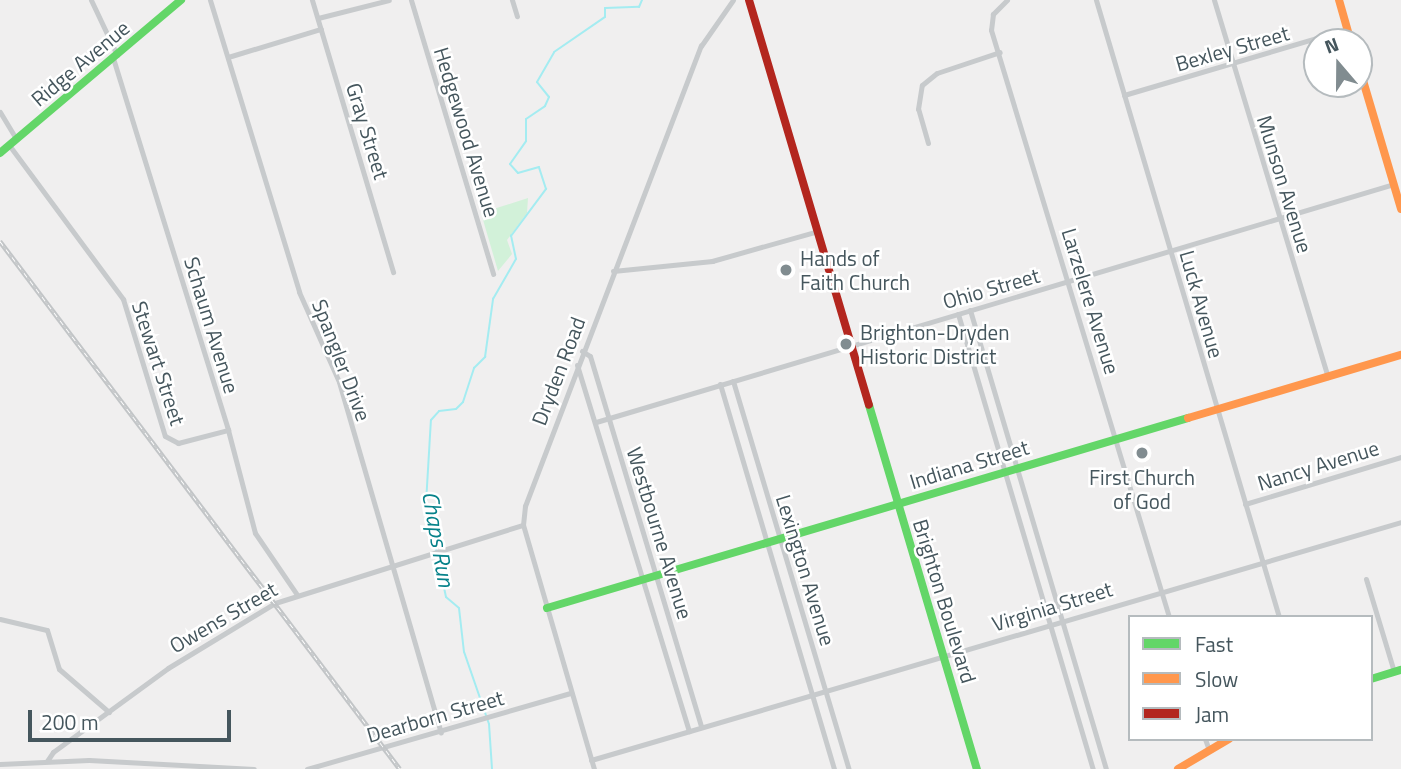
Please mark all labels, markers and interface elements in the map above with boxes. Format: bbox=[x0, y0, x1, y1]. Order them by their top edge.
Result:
street label: Ridge Avenue bbox=[26, 15, 134, 111]
street label: Bexley Street bbox=[1172, 20, 1292, 76]
north arrow bbox=[1303, 28, 1373, 98]
text: N bbox=[1320, 29, 1342, 61]
street label: Hedgewood Avenue bbox=[429, 44, 505, 220]
street label: Gray Street bbox=[341, 80, 395, 182]
street label: Munson Avenue bbox=[1252, 112, 1318, 256]
street label: Larzelere Avenue bbox=[1057, 225, 1125, 377]
place label: Hands of Faith Church bbox=[800, 245, 910, 295]
street label: Luck Avenue bbox=[1175, 247, 1229, 361]
street label: Schaum Avenue bbox=[179, 254, 245, 396]
marker: Hands of Faith Church bbox=[778, 262, 794, 278]
street label: Ohio Street bbox=[940, 262, 1042, 314]
street label: Spangler Drive bbox=[307, 296, 377, 424]
street label: Stewart Street bbox=[127, 298, 191, 428]
street label: Dryden Road bbox=[526, 313, 590, 429]
place label: Brighton-Dryden Historic District bbox=[860, 319, 1009, 369]
marker: Brighton-Dryden Historic District bbox=[838, 336, 854, 352]
street label: Indiana Street bbox=[906, 434, 1032, 494]
street label: Nancy Avenue bbox=[1254, 435, 1382, 495]
street label: Westbourne Avenue bbox=[622, 444, 698, 622]
marker: First Church of God bbox=[1134, 445, 1150, 461]
place label: First Church of God bbox=[1089, 464, 1195, 514]
water label: Chaps Run bbox=[416, 489, 460, 589]
street label: Lexington Avenue bbox=[771, 491, 841, 649]
street label: Brighton Boulevard bbox=[908, 516, 982, 686]
street label: Owens Street bbox=[165, 576, 281, 658]
street label: Virginia Street bbox=[989, 576, 1115, 636]
legend bbox=[1128, 615, 1373, 741]
text: Fast bbox=[1195, 628, 1233, 660]
text: Slow bbox=[1195, 663, 1238, 695]
street label: Dearborn Street bbox=[364, 684, 506, 748]
scale bar bbox=[32, 696, 234, 740]
text: Jam bbox=[1195, 698, 1229, 730]
text: 200 m bbox=[41, 706, 98, 738]

